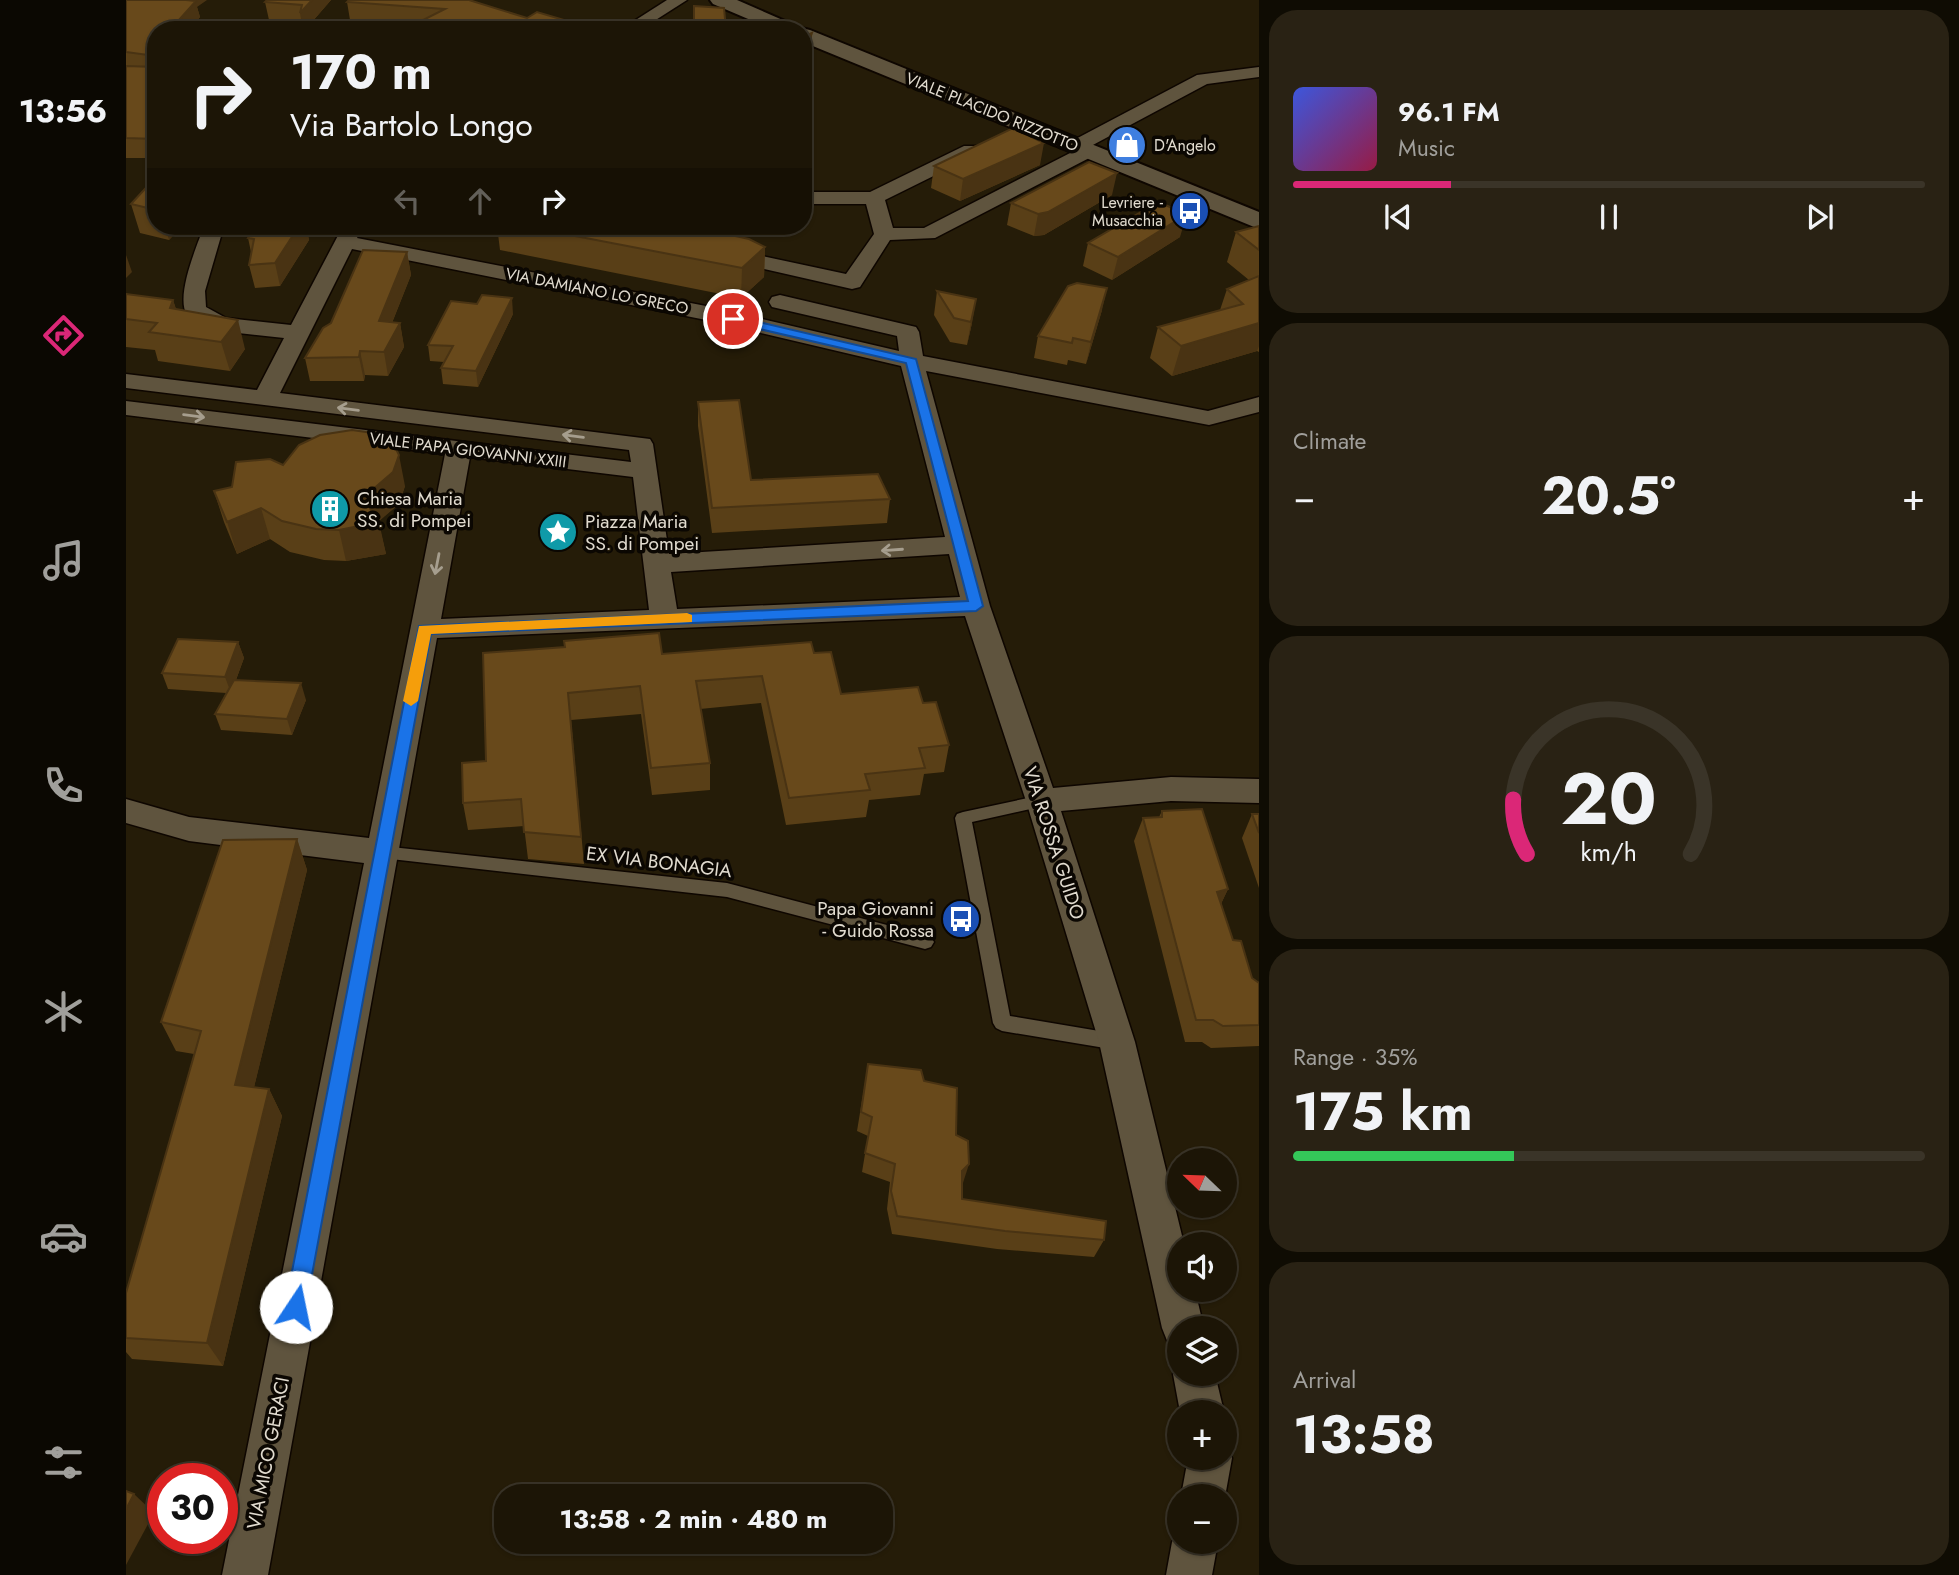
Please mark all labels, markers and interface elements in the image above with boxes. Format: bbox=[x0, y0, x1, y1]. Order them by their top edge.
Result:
text: 170 m bbox=[290, 37, 432, 107]
icon: right bbox=[175, 49, 266, 140]
street label: VIALE PLACIDO RIZZOTTO bbox=[902, 67, 1082, 157]
text: 13:56 bbox=[19, 88, 107, 134]
text: 96.1 FM bbox=[1398, 93, 1500, 131]
text: Via Bartolo Longo bbox=[290, 102, 533, 148]
shop icon: D'Angelo bbox=[1106, 124, 1148, 166]
text: Music bbox=[1398, 131, 1455, 165]
place label: D'Angelo bbox=[1154, 134, 1216, 157]
icon: left bbox=[388, 182, 426, 220]
icon: ahead bbox=[461, 182, 499, 220]
icon: right bbox=[534, 182, 572, 220]
bus stop icon: Levriere - Musacchia bbox=[1169, 190, 1211, 232]
place label: Levriere - Musacchia bbox=[1092, 191, 1164, 232]
icon: previous bbox=[1379, 198, 1417, 236]
icon: pause bbox=[1590, 198, 1628, 236]
icon: next bbox=[1801, 198, 1839, 236]
street label: VIA DAMIANO LO GRECO bbox=[504, 262, 690, 320]
pin bbox=[703, 289, 763, 349]
icon: arrive bbox=[714, 300, 752, 338]
icon: directions bbox=[39, 311, 88, 360]
one-way arrow bbox=[337, 402, 359, 415]
one-way arrow bbox=[182, 410, 205, 423]
text: Climate bbox=[1293, 424, 1366, 458]
street label: VIALE PAPA GIOVANNI XXIII bbox=[368, 427, 568, 473]
one-way arrow bbox=[563, 430, 585, 443]
text: 20.5° bbox=[1541, 458, 1676, 534]
text: − bbox=[1293, 469, 1315, 524]
text: + bbox=[1902, 469, 1925, 524]
place label: Chiesa Maria SS. di Pompei bbox=[357, 485, 471, 534]
building icon: Chiesa Maria SS. di Pompei bbox=[309, 488, 351, 530]
place label: Piazza Maria SS. di Pompei bbox=[585, 508, 699, 557]
place icon: Piazza Maria SS. di Pompei bbox=[537, 511, 579, 553]
icon: music bbox=[39, 536, 88, 585]
one-way arrow bbox=[880, 543, 903, 556]
one-way arrow bbox=[430, 552, 443, 575]
text: 20 bbox=[1561, 746, 1657, 851]
icon: phone bbox=[39, 761, 88, 810]
street label: VIA ROSSA GUIDO bbox=[1017, 763, 1091, 923]
text: km/h bbox=[1581, 833, 1637, 869]
street label: EX VIA BONAGIA bbox=[585, 840, 734, 884]
place label: Papa Giovanni - Guido Rossa bbox=[817, 895, 934, 944]
bus stop icon: Papa Giovanni - Guido Rossa bbox=[940, 898, 982, 940]
icon: climate bbox=[39, 987, 88, 1036]
text: Range · 35% bbox=[1293, 1040, 1417, 1074]
text: 175 km bbox=[1293, 1074, 1473, 1150]
north arrow bbox=[1167, 1148, 1237, 1218]
map controls bbox=[1167, 1148, 1237, 1554]
icon: car bbox=[39, 1212, 88, 1261]
button: sound bbox=[1167, 1232, 1237, 1302]
position arrow bbox=[259, 1270, 333, 1344]
button: layers bbox=[1167, 1316, 1237, 1386]
text: Arrival bbox=[1293, 1363, 1356, 1397]
street label: VIA MICO GERACI bbox=[240, 1375, 296, 1531]
text: 13:58 bbox=[1293, 1397, 1435, 1473]
button: + bbox=[1167, 1400, 1237, 1470]
icon: filters bbox=[39, 1438, 88, 1487]
speed limit sign: 30 bbox=[147, 1463, 238, 1554]
button: − bbox=[1167, 1484, 1237, 1554]
text: 13:58 · 2 min · 480 m bbox=[560, 1500, 827, 1538]

